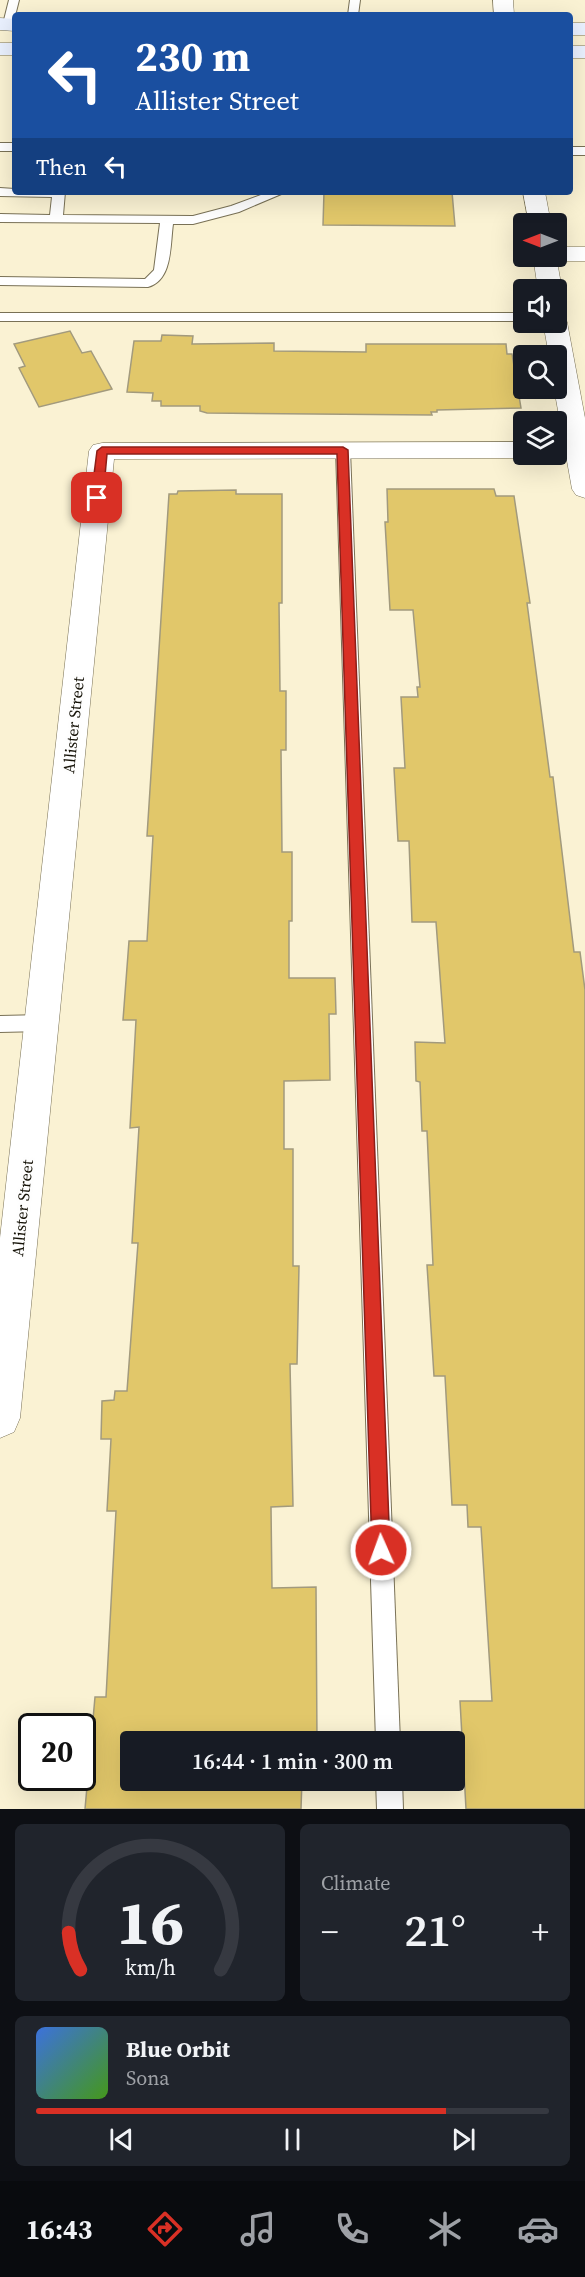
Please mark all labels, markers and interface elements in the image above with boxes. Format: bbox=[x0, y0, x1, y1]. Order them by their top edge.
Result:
text: 230 m bbox=[135, 27, 250, 85]
icon: left bbox=[36, 36, 114, 114]
text: Allister Street bbox=[135, 82, 299, 119]
icon: left bbox=[99, 150, 132, 183]
text: Then bbox=[36, 152, 87, 182]
north arrow bbox=[513, 213, 567, 267]
map controls bbox=[513, 213, 567, 465]
button: sound bbox=[513, 279, 567, 333]
button: search bbox=[513, 345, 567, 399]
button: layers bbox=[513, 411, 567, 465]
pin bbox=[71, 472, 122, 523]
icon: arrive bbox=[80, 481, 113, 514]
street label: Allister Street bbox=[57, 675, 89, 774]
street label: Allister Street bbox=[6, 1158, 38, 1257]
position arrow bbox=[349, 1518, 413, 1582]
speed limit sign: 20 bbox=[18, 1713, 96, 1791]
text: 16:44 · 1 min · 300 m bbox=[192, 1746, 393, 1776]
text: Climate bbox=[321, 1869, 390, 1897]
text: 16 bbox=[116, 1879, 184, 1965]
text: 21° bbox=[404, 1899, 466, 1961]
text: − bbox=[321, 1909, 339, 1954]
text: + bbox=[532, 1909, 549, 1954]
text: km/h bbox=[124, 1953, 176, 1982]
text: Blue Orbit bbox=[126, 2034, 230, 2064]
text: Sona bbox=[126, 2064, 170, 2092]
icon: previous bbox=[105, 2123, 138, 2156]
icon: pause bbox=[276, 2123, 309, 2156]
icon: next bbox=[447, 2123, 480, 2156]
icon: directions bbox=[144, 2208, 186, 2250]
icon: music bbox=[237, 2208, 279, 2250]
icon: phone bbox=[331, 2208, 373, 2250]
icon: climate bbox=[424, 2208, 466, 2250]
icon: car bbox=[517, 2208, 559, 2250]
text: 16:43 bbox=[26, 2211, 92, 2248]

